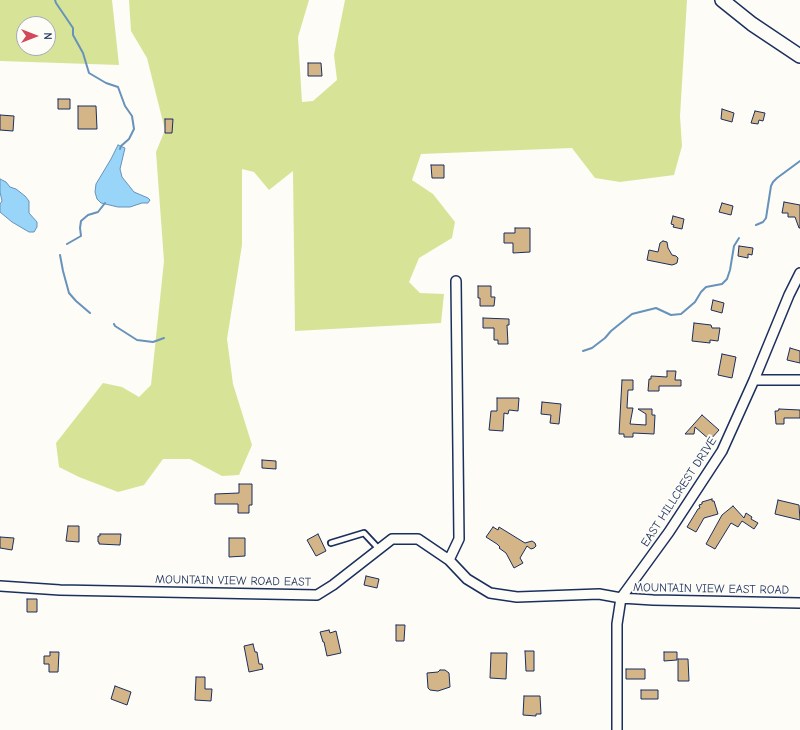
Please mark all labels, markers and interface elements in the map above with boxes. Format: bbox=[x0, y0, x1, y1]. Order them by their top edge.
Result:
north arrow bbox=[16, 16, 56, 56]
text: N bbox=[41, 32, 54, 40]
street label: EAST HILLCREST DRIVE bbox=[638, 434, 720, 550]
street label: MOUNTAIN VIEW ROAD EAST bbox=[155, 572, 311, 590]
street label: MOUNTAIN VIEW EAST ROAD bbox=[633, 580, 789, 598]

